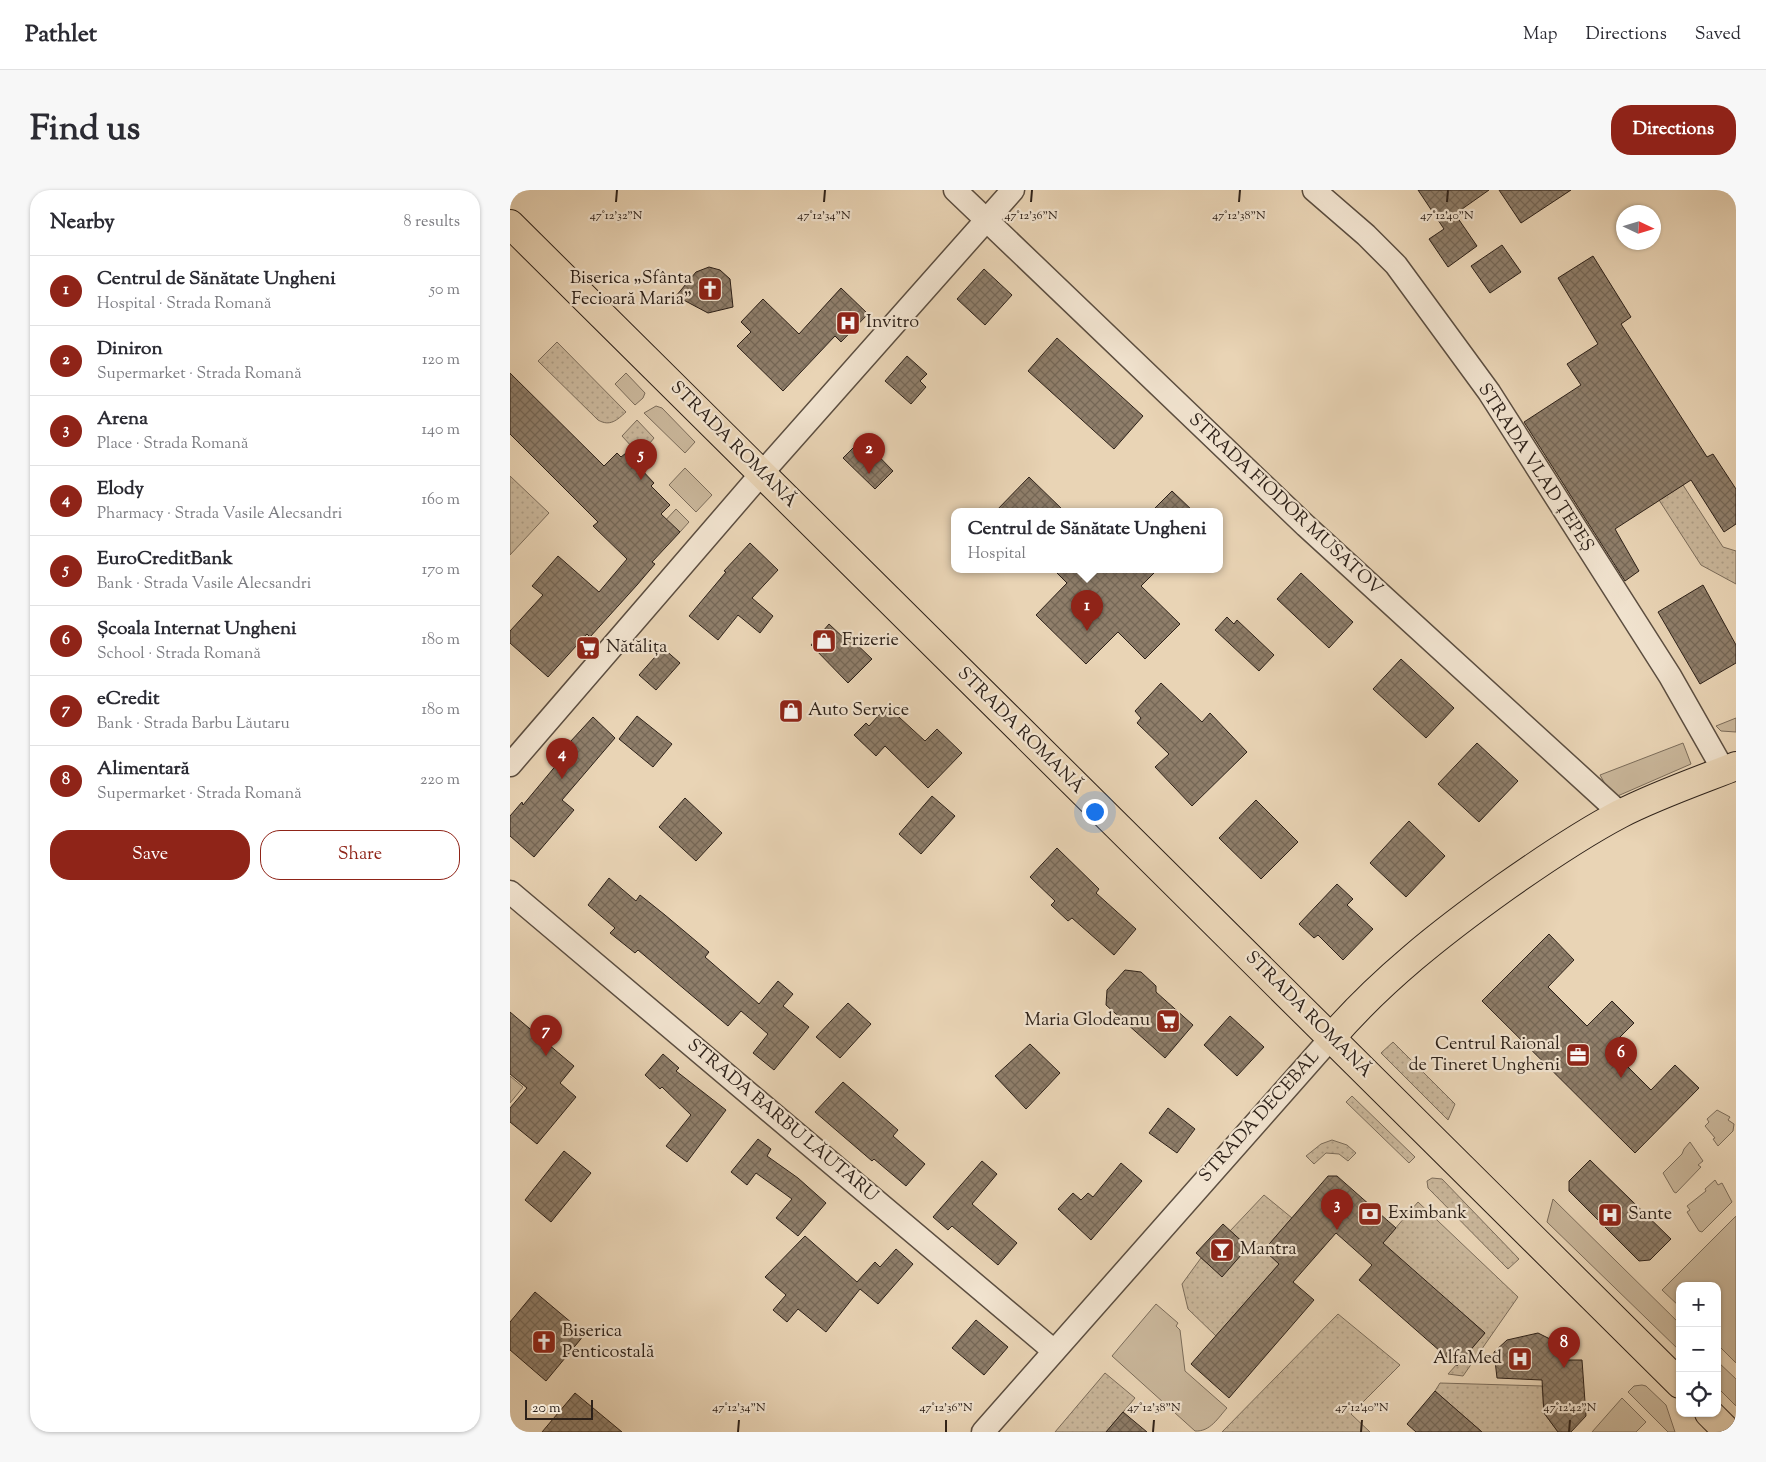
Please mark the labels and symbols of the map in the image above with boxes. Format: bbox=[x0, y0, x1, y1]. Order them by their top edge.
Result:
north arrow bbox=[1616, 205, 1661, 250]
text: 47°12'32"N bbox=[590, 207, 643, 225]
text: 47°12'34"N bbox=[797, 207, 851, 225]
text: 47°12'36"N bbox=[1004, 207, 1058, 225]
text: 47°12'38"N bbox=[1212, 207, 1266, 225]
text: 47°12'40"N bbox=[1420, 207, 1474, 225]
place label: Biserica „Sfânta Fecioară Maria” bbox=[570, 266, 692, 313]
church icon: Biserica „Sfânta Fecioară Maria” bbox=[697, 276, 723, 302]
hospital icon: Invitro bbox=[835, 310, 861, 336]
place label: Invitro bbox=[866, 310, 919, 336]
street label: STRADA ROMANĂ bbox=[664, 376, 803, 515]
street label: STRADA VLAD ŢEPEȘ bbox=[1471, 379, 1599, 557]
street label: STRADA FIODOR MUSATOV bbox=[1182, 408, 1388, 602]
pin: 2 bbox=[853, 433, 885, 474]
pin: 5 bbox=[625, 439, 657, 480]
pin: 1 bbox=[1071, 590, 1103, 631]
shop icon: Frizerie bbox=[811, 628, 837, 654]
place label: Frizerie bbox=[842, 628, 899, 654]
supermarket icon: Nătălița bbox=[575, 635, 601, 661]
place label: Nătălița bbox=[606, 635, 667, 661]
street label: STRADA ROMANĂ bbox=[951, 662, 1090, 801]
shop icon: Auto Service bbox=[778, 698, 804, 724]
place label: Auto Service bbox=[808, 698, 909, 724]
pin: 4 bbox=[546, 738, 578, 779]
your location bbox=[1082, 799, 1108, 825]
street label: STRADA ROMANĂ bbox=[1239, 946, 1378, 1085]
place label: Maria Glodeanu bbox=[1025, 1008, 1150, 1034]
supermarket icon: Maria Glodeanu bbox=[1155, 1008, 1181, 1034]
pin: 7 bbox=[530, 1015, 562, 1056]
place label: Centrul Raional de Tineret Ungheni bbox=[1409, 1032, 1560, 1079]
street label: STRADA BARBU LĂUTARU bbox=[681, 1033, 883, 1209]
pin: 6 bbox=[1605, 1037, 1637, 1078]
office icon: Centrul Raional de Tineret Ungheni bbox=[1565, 1042, 1591, 1068]
street label: STRADA DECEBAL bbox=[1194, 1045, 1326, 1189]
pin: 3 bbox=[1321, 1189, 1353, 1230]
bank icon: Eximbank bbox=[1357, 1201, 1383, 1227]
place label: Eximbank bbox=[1388, 1201, 1467, 1227]
hospital icon: Sante bbox=[1597, 1202, 1623, 1228]
place label: Sante bbox=[1628, 1202, 1672, 1228]
bar icon: Mantra bbox=[1209, 1237, 1235, 1263]
place label: Mantra bbox=[1240, 1237, 1297, 1263]
place label: Biserica Penticostală bbox=[562, 1319, 654, 1366]
pin: 8 bbox=[1548, 1327, 1580, 1368]
church icon: Biserica Penticostală bbox=[531, 1329, 557, 1355]
place label: AlfaMed bbox=[1433, 1346, 1502, 1372]
hospital icon: AlfaMed bbox=[1507, 1346, 1533, 1372]
scale bar bbox=[525, 1397, 592, 1420]
text: 47°12'34"N bbox=[712, 1399, 766, 1417]
text: 47°12'36"N bbox=[919, 1399, 973, 1417]
text: 47°12'38"N bbox=[1127, 1399, 1181, 1417]
text: 47°12'40"N bbox=[1335, 1399, 1389, 1417]
text: 47°12'42"N bbox=[1544, 1399, 1597, 1417]

